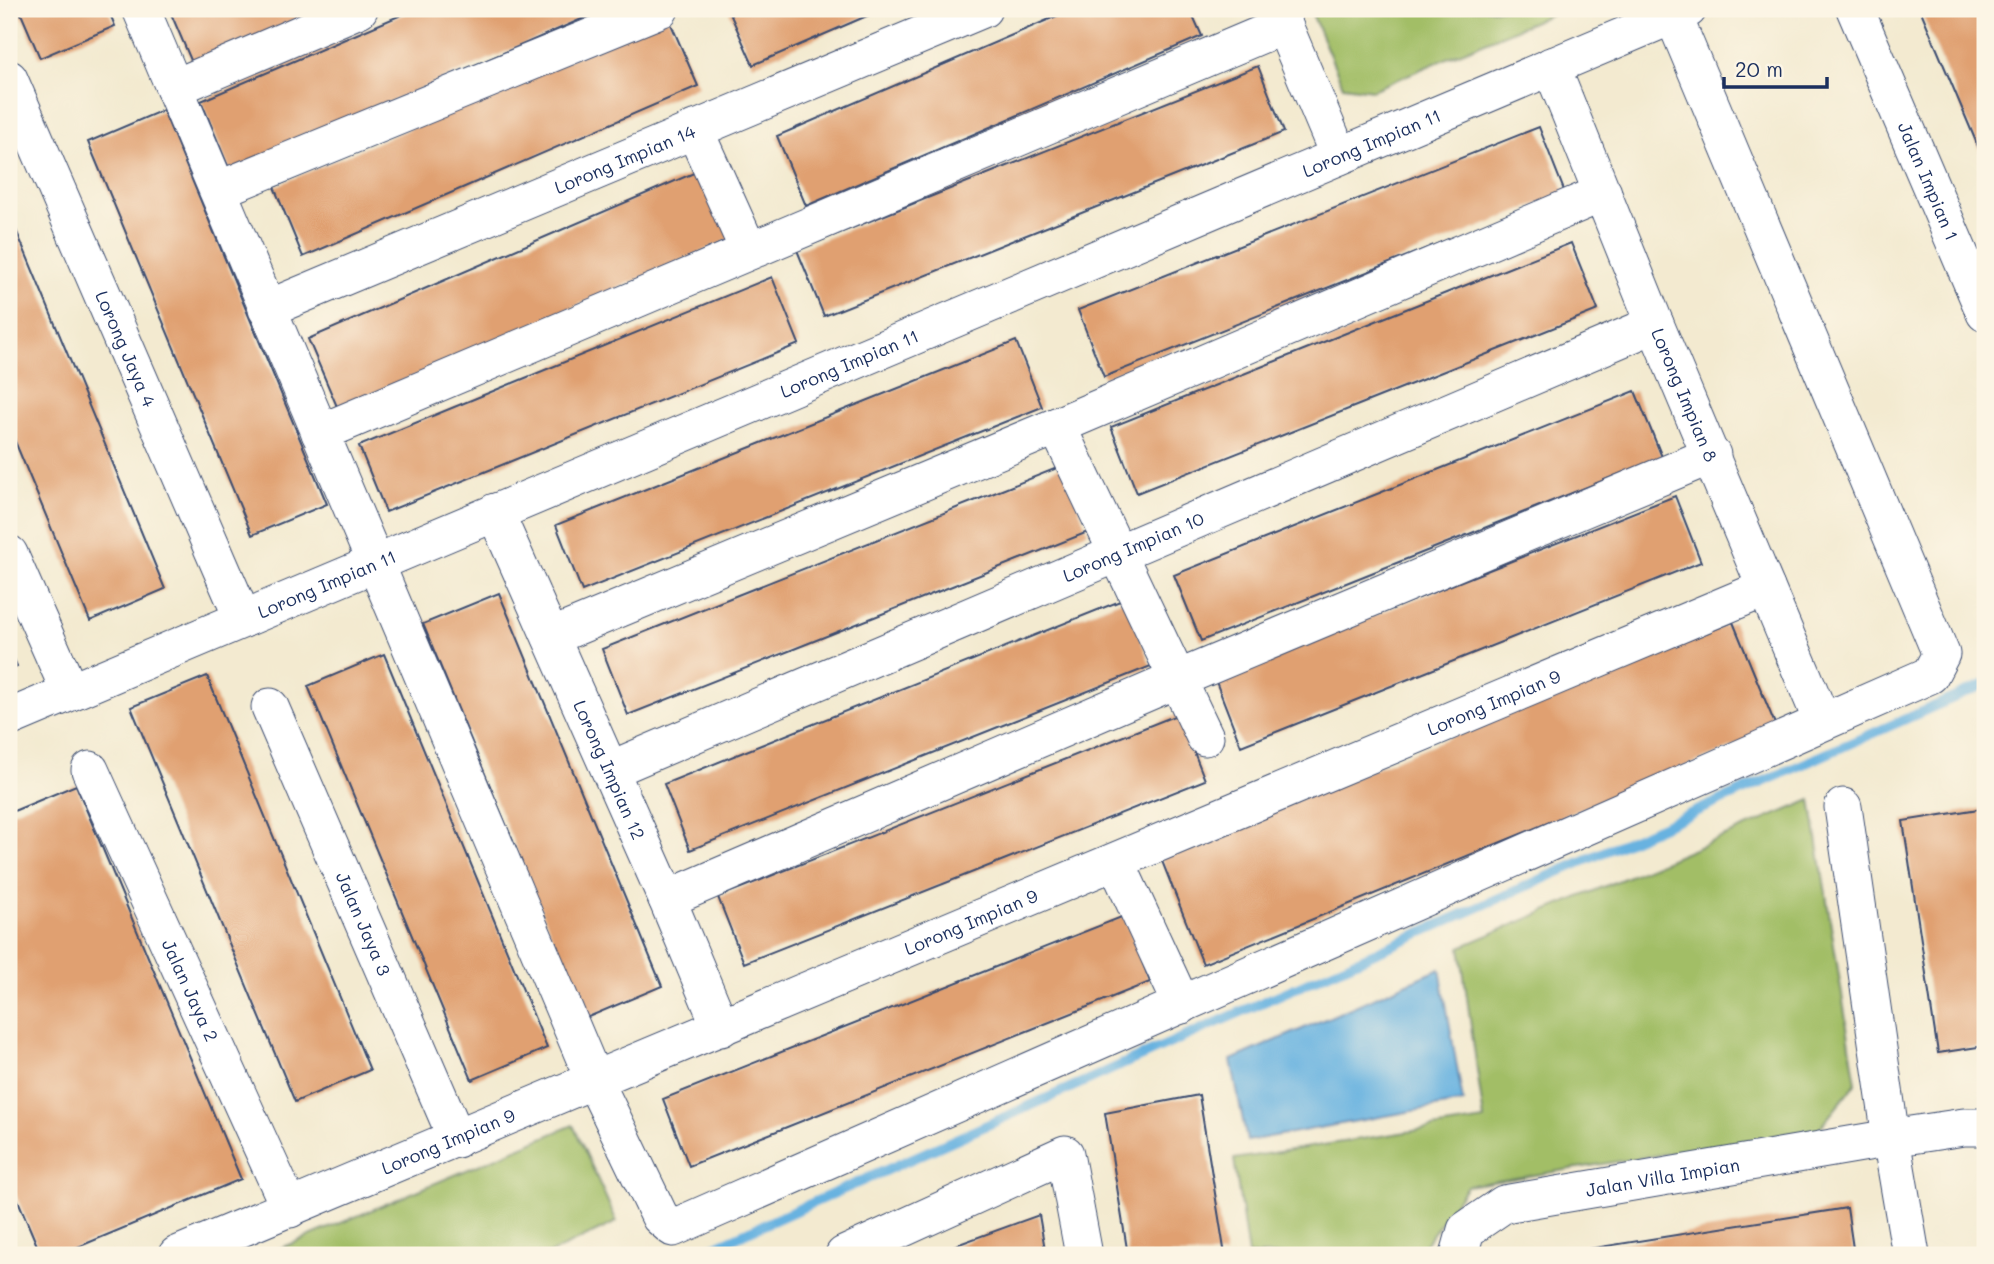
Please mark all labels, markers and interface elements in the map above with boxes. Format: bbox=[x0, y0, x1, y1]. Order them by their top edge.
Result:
scale bar bbox=[1724, 46, 1828, 90]
text: 20 m bbox=[1735, 55, 1783, 82]
street label: Lorong Impian 11 bbox=[1299, 103, 1444, 182]
street label: Jalan Impian 1 bbox=[1893, 118, 1964, 244]
street label: Lorong Impian 14 bbox=[551, 119, 699, 199]
street label: Lorong Jaya 4 bbox=[90, 287, 162, 411]
street label: Lorong Impian 11 bbox=[776, 323, 922, 403]
street label: Lorong Impian 8 bbox=[1646, 324, 1724, 465]
street label: Lorong Impian 10 bbox=[1059, 506, 1208, 587]
street label: Lorong Impian 11 bbox=[254, 544, 400, 624]
street label: Lorong Impian 9 bbox=[1423, 664, 1564, 741]
street label: Lorong Impian 12 bbox=[568, 696, 651, 843]
street label: Jalan Jaya 3 bbox=[331, 868, 397, 979]
street label: Lorong Impian 9 bbox=[901, 883, 1042, 960]
street label: Jalan Jaya 2 bbox=[157, 935, 224, 1045]
street label: Lorong Impian 9 bbox=[378, 1102, 519, 1180]
street label: Jalan Villa Impian bbox=[1584, 1152, 1742, 1202]

